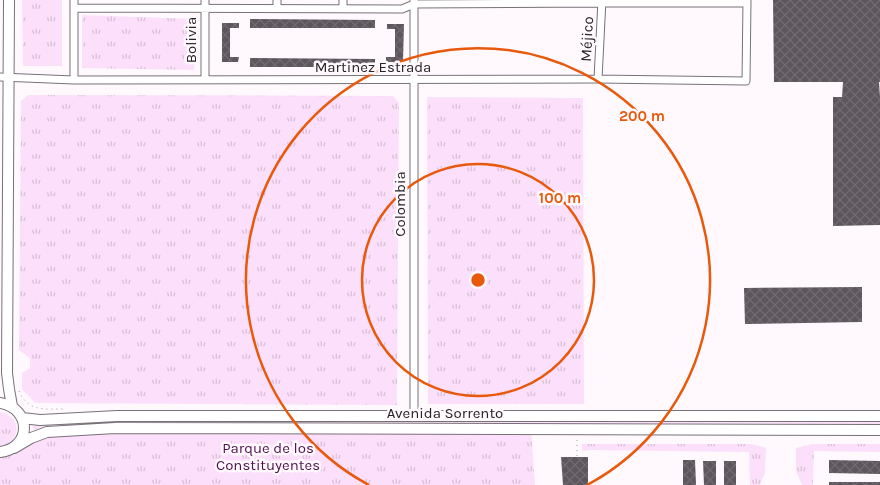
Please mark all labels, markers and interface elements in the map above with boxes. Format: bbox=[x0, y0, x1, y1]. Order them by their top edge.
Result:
street label: Méjico bbox=[577, 16, 597, 62]
street label: Bolivia bbox=[182, 17, 200, 63]
street label: Martinez Estrada bbox=[315, 58, 431, 76]
text: 200 m bbox=[619, 107, 665, 125]
street label: Colombia bbox=[391, 171, 409, 237]
text: 100 m bbox=[539, 189, 581, 207]
centre of rings bbox=[469, 271, 487, 289]
street label: Avenida Sorrento bbox=[387, 404, 503, 422]
park label: Parque de los Constituyentes bbox=[216, 439, 320, 474]

